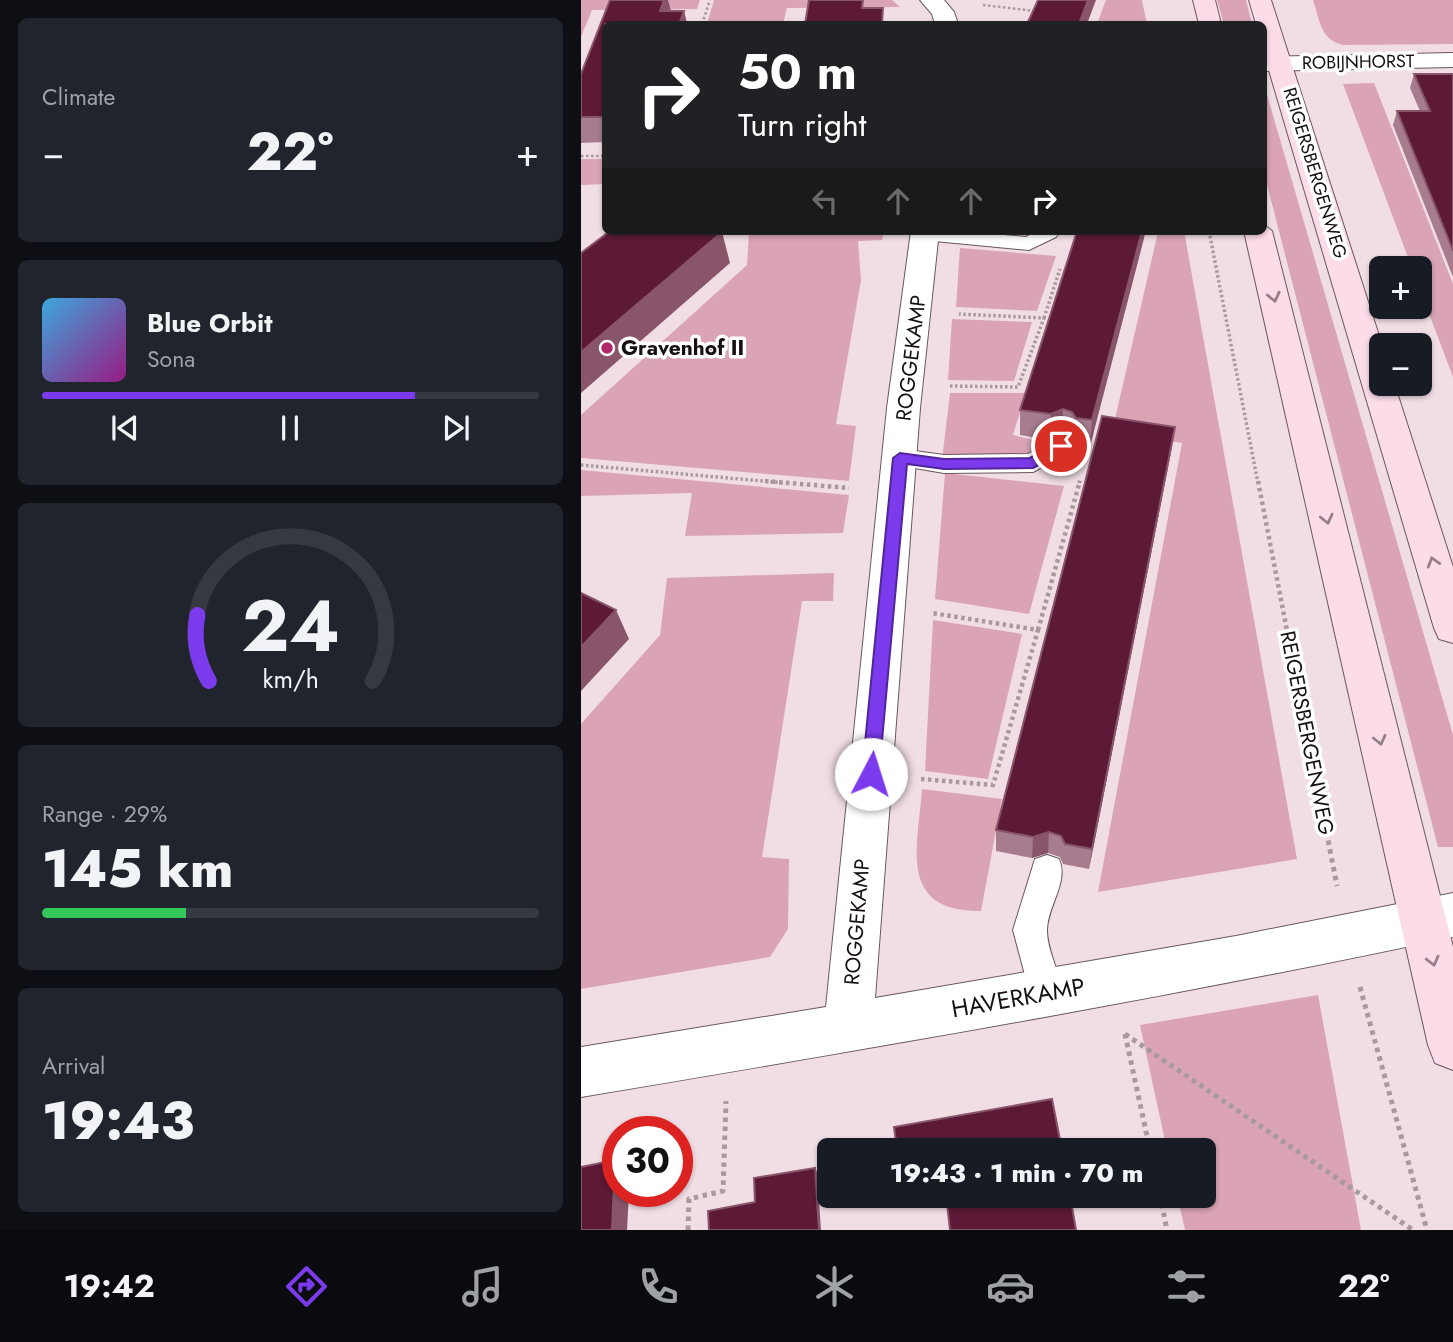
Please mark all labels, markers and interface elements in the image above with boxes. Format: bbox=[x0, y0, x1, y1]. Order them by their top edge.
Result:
text: 50 m bbox=[738, 37, 857, 107]
street label: ROBIJNHORST bbox=[1302, 48, 1415, 76]
icon: right bbox=[623, 49, 714, 140]
text: Climate bbox=[42, 80, 115, 114]
street label: REIGERSBERGENWEG bbox=[1277, 84, 1353, 262]
text: Turn right bbox=[738, 102, 867, 148]
text: 22° bbox=[247, 114, 333, 190]
text: − bbox=[42, 125, 64, 180]
text: + bbox=[516, 125, 539, 180]
icon: left bbox=[806, 182, 844, 220]
icon: ahead bbox=[879, 182, 917, 220]
icon: ahead bbox=[952, 182, 990, 220]
icon: right bbox=[1025, 182, 1063, 220]
map controls bbox=[1369, 256, 1432, 396]
button: + bbox=[1369, 256, 1432, 319]
one-way arrow bbox=[1266, 291, 1280, 303]
street label: ROGGEKAMP bbox=[888, 293, 934, 423]
text: Blue Orbit bbox=[147, 304, 272, 342]
place label: Gravenhof II bbox=[621, 333, 744, 363]
button: − bbox=[1369, 333, 1432, 396]
marker: Gravenhof II bbox=[599, 340, 615, 356]
text: Sona bbox=[147, 342, 195, 376]
icon: previous bbox=[106, 409, 144, 447]
icon: pause bbox=[271, 409, 309, 447]
icon: next bbox=[437, 409, 475, 447]
pin bbox=[1031, 416, 1091, 476]
icon: arrive bbox=[1042, 427, 1080, 465]
one-way arrow bbox=[1319, 513, 1333, 525]
one-way arrow bbox=[1427, 556, 1442, 568]
text: 24 bbox=[241, 573, 340, 678]
street label: REIGERSBERGENWEG bbox=[1272, 628, 1342, 838]
text: km/h bbox=[262, 661, 319, 697]
one-way arrow bbox=[1372, 734, 1386, 746]
position arrow bbox=[834, 737, 908, 811]
text: Range · 29% bbox=[42, 797, 167, 831]
text: 145 km bbox=[42, 831, 233, 907]
street label: ROGGEKAMP bbox=[837, 858, 877, 986]
one-way arrow bbox=[1425, 955, 1439, 967]
street label: HAVERKAMP bbox=[948, 969, 1087, 1026]
text: Arrival bbox=[42, 1049, 105, 1083]
text: 19:43 bbox=[42, 1083, 194, 1159]
speed limit sign: 30 bbox=[602, 1116, 693, 1207]
text: 19:43 · 1 min · 70 m bbox=[890, 1154, 1143, 1192]
icon: directions bbox=[282, 1262, 331, 1311]
icon: music bbox=[458, 1262, 507, 1311]
icon: phone bbox=[634, 1262, 683, 1311]
icon: climate bbox=[810, 1262, 859, 1311]
icon: car bbox=[986, 1262, 1035, 1311]
icon: filters bbox=[1162, 1262, 1211, 1311]
text: 19:42 bbox=[64, 1263, 155, 1309]
text: 22° bbox=[1338, 1263, 1389, 1309]

